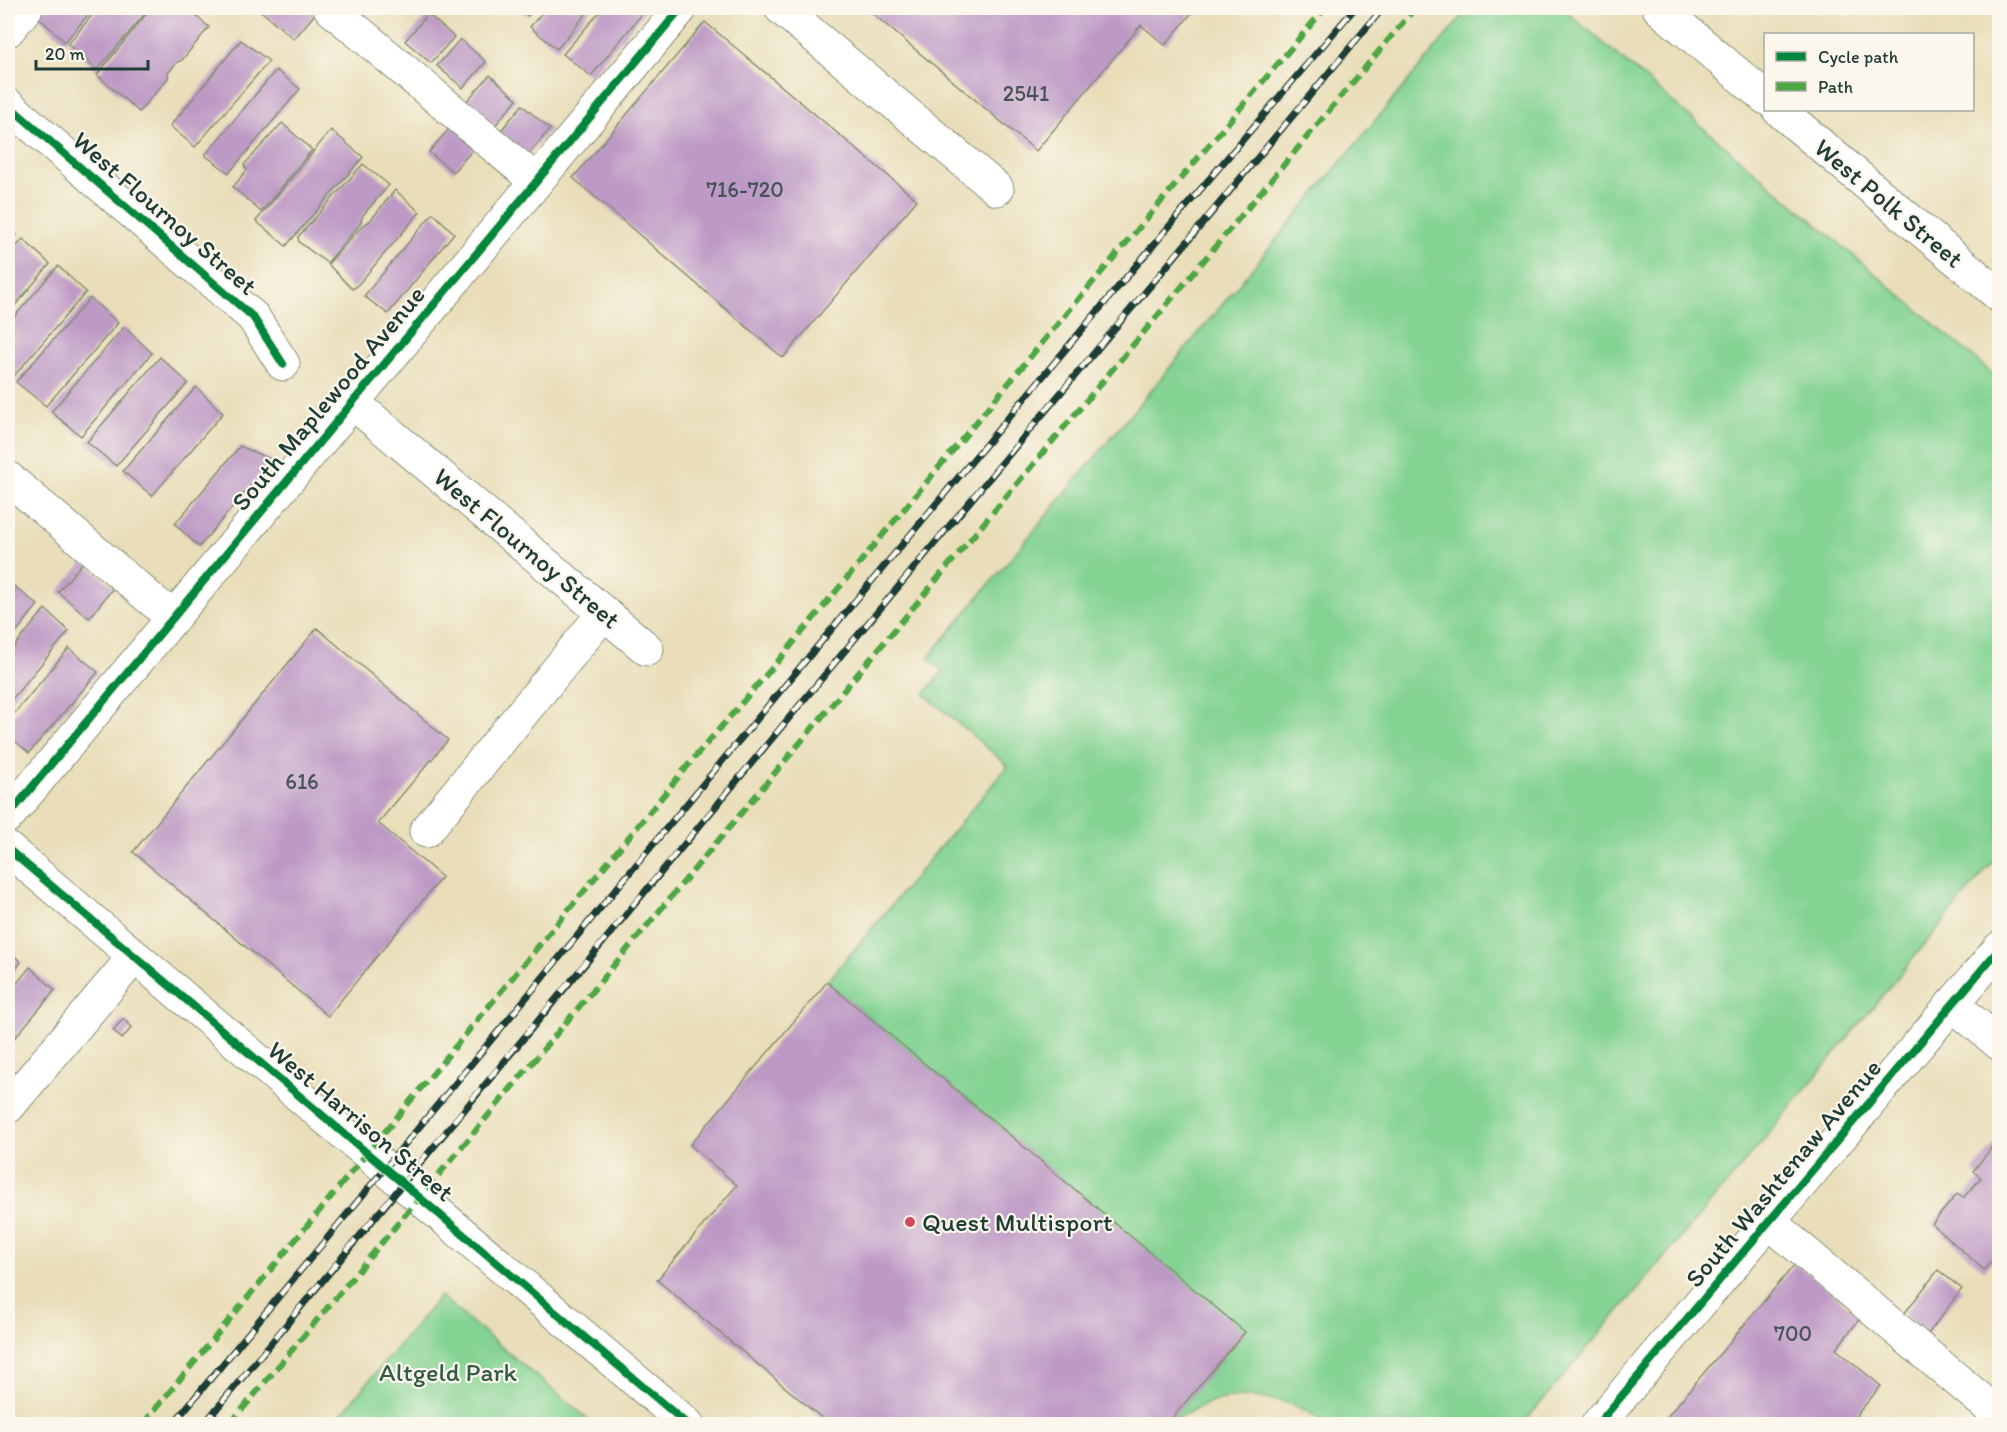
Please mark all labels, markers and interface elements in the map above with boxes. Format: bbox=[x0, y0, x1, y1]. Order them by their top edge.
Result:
scale bar bbox=[36, 33, 148, 71]
legend bbox=[1764, 33, 1974, 111]
text: 20 m bbox=[45, 43, 85, 65]
text: Cycle path bbox=[1818, 46, 1899, 68]
text: Path bbox=[1818, 76, 1853, 98]
house number: 2541 bbox=[1003, 80, 1049, 107]
street label: West Flournoy Street bbox=[66, 124, 264, 302]
street label: West Polk Street bbox=[1808, 131, 1970, 275]
house number: 716-720 bbox=[706, 176, 784, 203]
street label: South Maplewood Avenue bbox=[224, 279, 432, 517]
street label: West Flournoy Street bbox=[427, 461, 627, 636]
house number: 616 bbox=[285, 768, 319, 795]
street label: West Harrison Street bbox=[261, 1034, 461, 1208]
street label: South Washtenaw Avenue bbox=[1678, 1052, 1888, 1294]
place label: Quest Multisport bbox=[922, 1206, 1113, 1238]
marker: Quest Multisport bbox=[903, 1215, 917, 1229]
house number: 700 bbox=[1774, 1320, 1812, 1347]
park label: Altgeld Park bbox=[379, 1356, 518, 1388]

